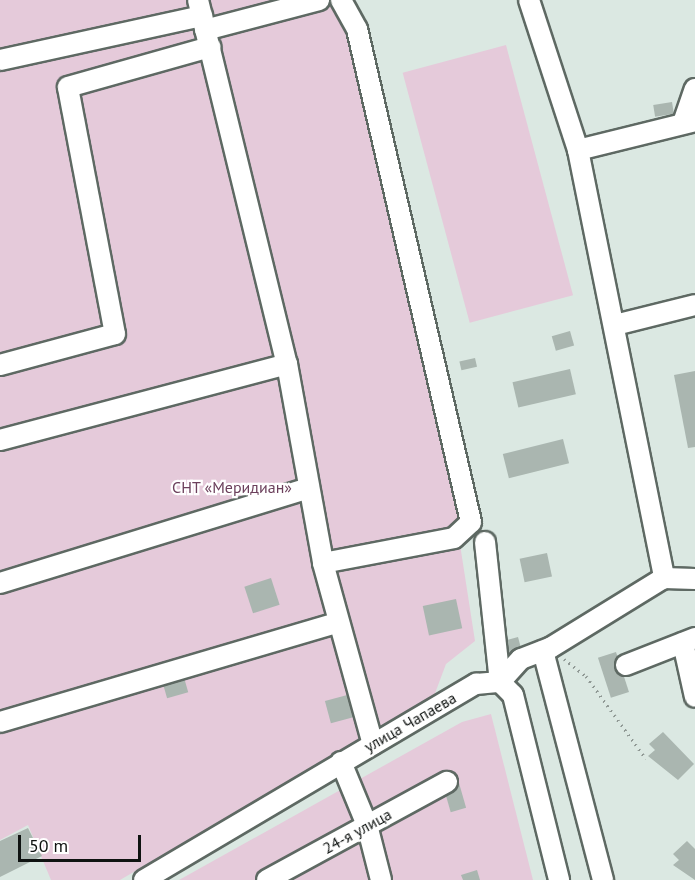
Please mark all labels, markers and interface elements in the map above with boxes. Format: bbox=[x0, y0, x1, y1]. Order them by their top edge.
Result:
park label: СНТ «Меридиан» bbox=[172, 477, 292, 497]
street label: улица Чапаева bbox=[361, 688, 459, 756]
street label: 24-я улица bbox=[319, 804, 395, 858]
scale bar bbox=[21, 823, 144, 861]
text: 50 m bbox=[29, 834, 68, 857]

